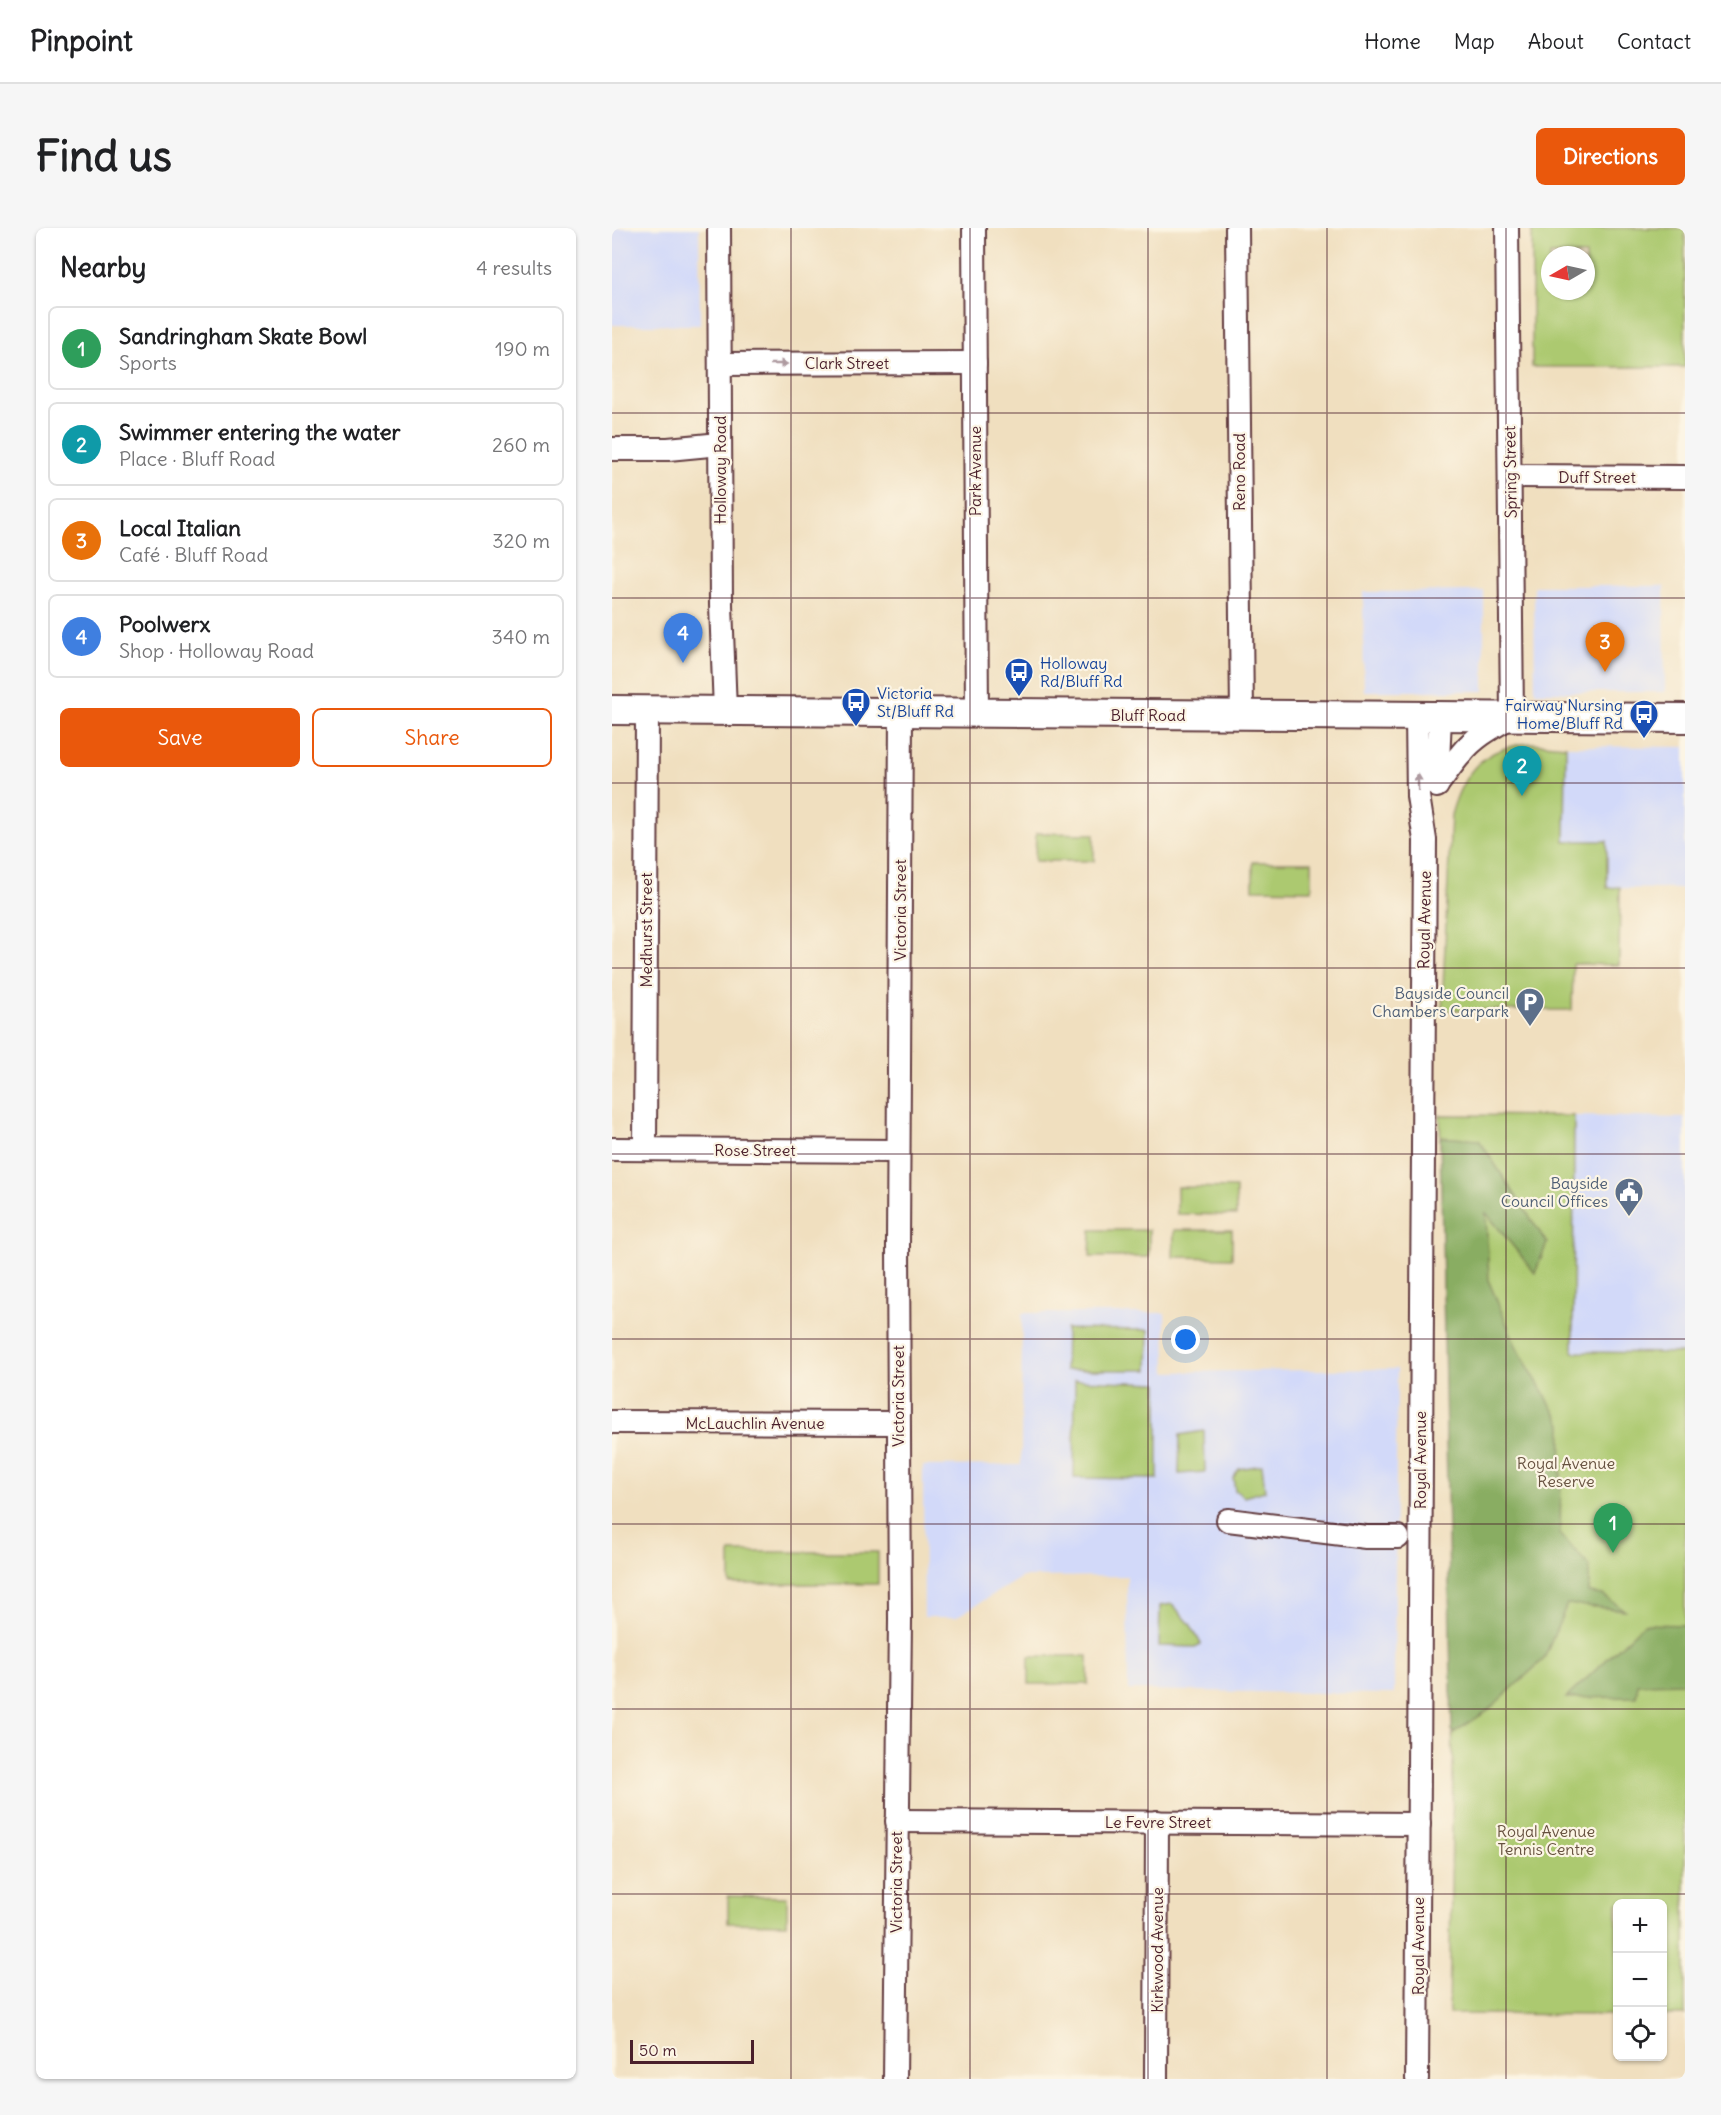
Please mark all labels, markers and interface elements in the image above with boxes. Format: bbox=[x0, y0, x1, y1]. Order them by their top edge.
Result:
text: Pinpoint bbox=[30, 23, 133, 59]
text: Home bbox=[1364, 28, 1421, 55]
text: Map bbox=[1454, 28, 1495, 55]
text: About bbox=[1528, 28, 1584, 55]
text: Contact bbox=[1617, 28, 1691, 55]
button: Directions bbox=[1536, 128, 1685, 185]
text: Find us bbox=[36, 130, 172, 182]
north arrow bbox=[1541, 246, 1595, 300]
text: Nearby bbox=[60, 251, 146, 284]
text: 4 results bbox=[476, 255, 552, 280]
text: Sandringham Skate Bowl bbox=[119, 322, 367, 350]
text: 1 bbox=[78, 336, 85, 361]
text: 190 m bbox=[495, 336, 550, 361]
text: Sports bbox=[119, 350, 177, 375]
street label: Clark Street bbox=[805, 353, 890, 373]
one-way arrow bbox=[769, 359, 788, 369]
street label: Holloway Road bbox=[710, 416, 730, 524]
text: Swimmer entering the water bbox=[119, 418, 401, 446]
street label: Spring Street bbox=[1499, 425, 1521, 519]
street label: Park Avenue bbox=[965, 426, 985, 516]
text: 2 bbox=[76, 432, 87, 457]
text: 260 m bbox=[492, 432, 550, 457]
street label: Reno Road bbox=[1229, 433, 1249, 511]
text: Place · Bluff Road bbox=[119, 446, 275, 471]
street label: Duff Street bbox=[1558, 467, 1636, 487]
text: Local Italian bbox=[119, 514, 241, 542]
text: 3 bbox=[76, 528, 87, 553]
text: 320 m bbox=[492, 528, 550, 553]
text: Café · Bluff Road bbox=[119, 542, 268, 567]
text: Poolwerx bbox=[119, 610, 210, 638]
pin: 4 bbox=[664, 614, 702, 663]
pin: 3 bbox=[1586, 622, 1624, 672]
text: 4 bbox=[76, 624, 87, 649]
text: 340 m bbox=[492, 624, 550, 649]
text: Shop · Holloway Road bbox=[119, 638, 314, 663]
place label: Holloway Rd/Bluff Rd bbox=[1040, 653, 1123, 691]
bus stop icon: Holloway Rd/Bluff Rd bbox=[1003, 656, 1035, 698]
place label: Victoria St/Bluff Rd bbox=[877, 683, 954, 721]
bus stop icon: Victoria St/Bluff Rd bbox=[840, 686, 872, 728]
place label: Fairway Nursing Home/Bluff Rd bbox=[1505, 695, 1623, 733]
bus stop icon: Fairway Nursing Home/Bluff Rd bbox=[1628, 698, 1660, 740]
street label: Bluff Road bbox=[1110, 705, 1186, 725]
button: Save bbox=[60, 708, 300, 767]
button: Share bbox=[312, 708, 552, 767]
pin: 2 bbox=[1502, 746, 1542, 796]
one-way arrow bbox=[1413, 773, 1423, 792]
street label: Victoria Street bbox=[890, 858, 910, 961]
street label: Royal Avenue bbox=[1413, 871, 1435, 969]
street label: Medhurst Street bbox=[636, 872, 656, 988]
place label: Bayside Council Chambers Carpark bbox=[1372, 983, 1509, 1021]
parking icon: Bayside Council Chambers Carpark bbox=[1514, 986, 1546, 1028]
street label: Rose Street bbox=[714, 1140, 796, 1160]
place label: Bayside Council Offices bbox=[1501, 1173, 1608, 1211]
public building icon: Bayside Council Offices bbox=[1613, 1176, 1645, 1218]
your location bbox=[1171, 1325, 1200, 1354]
street label: Victoria Street bbox=[888, 1344, 908, 1447]
street label: Royal Avenue bbox=[1410, 1411, 1430, 1509]
street label: McLauchlin Avenue bbox=[685, 1413, 825, 1433]
park label: Royal Avenue Reserve bbox=[1517, 1453, 1615, 1491]
pin: 1 bbox=[1594, 1504, 1632, 1553]
street label: Le Fevre Street bbox=[1105, 1812, 1212, 1832]
park label: Royal Avenue Tennis Centre bbox=[1497, 1821, 1595, 1859]
street label: Victoria Street bbox=[886, 1830, 906, 1933]
street label: Kirkwood Avenue bbox=[1147, 1887, 1167, 2013]
street label: Royal Avenue bbox=[1408, 1897, 1428, 1995]
map controls bbox=[1613, 1899, 1667, 2061]
button: + bbox=[1613, 1899, 1667, 1953]
button: − bbox=[1613, 1953, 1667, 2007]
button: locate bbox=[1613, 2007, 1667, 2061]
scale bar bbox=[630, 2037, 754, 2064]
text: 50 m bbox=[639, 2040, 677, 2060]

